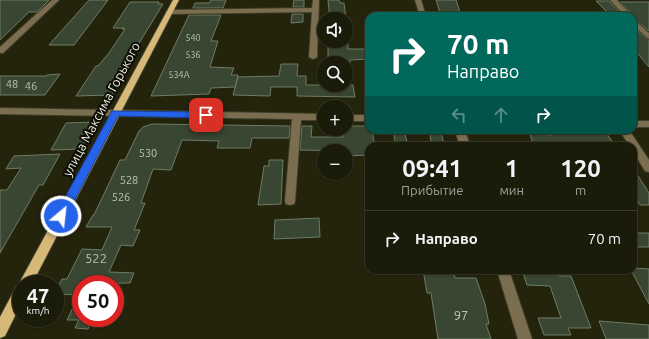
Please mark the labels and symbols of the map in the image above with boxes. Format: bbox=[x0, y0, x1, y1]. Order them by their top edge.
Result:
house number: 540 bbox=[185, 33, 201, 43]
street label: улица Максима Горького bbox=[60, 40, 142, 178]
house number: 536 bbox=[185, 50, 201, 60]
house number: 534А bbox=[168, 70, 190, 80]
house number: 48 bbox=[6, 78, 18, 90]
house number: 46 bbox=[25, 80, 37, 92]
pin bbox=[189, 98, 223, 132]
house number: 530 bbox=[139, 147, 157, 159]
house number: 528 bbox=[120, 174, 138, 186]
house number: 526 bbox=[112, 191, 130, 203]
position arrow bbox=[40, 195, 82, 237]
house number: 522 bbox=[85, 251, 107, 265]
speed limit sign: 50 bbox=[72, 275, 124, 327]
house number: 97 bbox=[454, 308, 468, 322]

